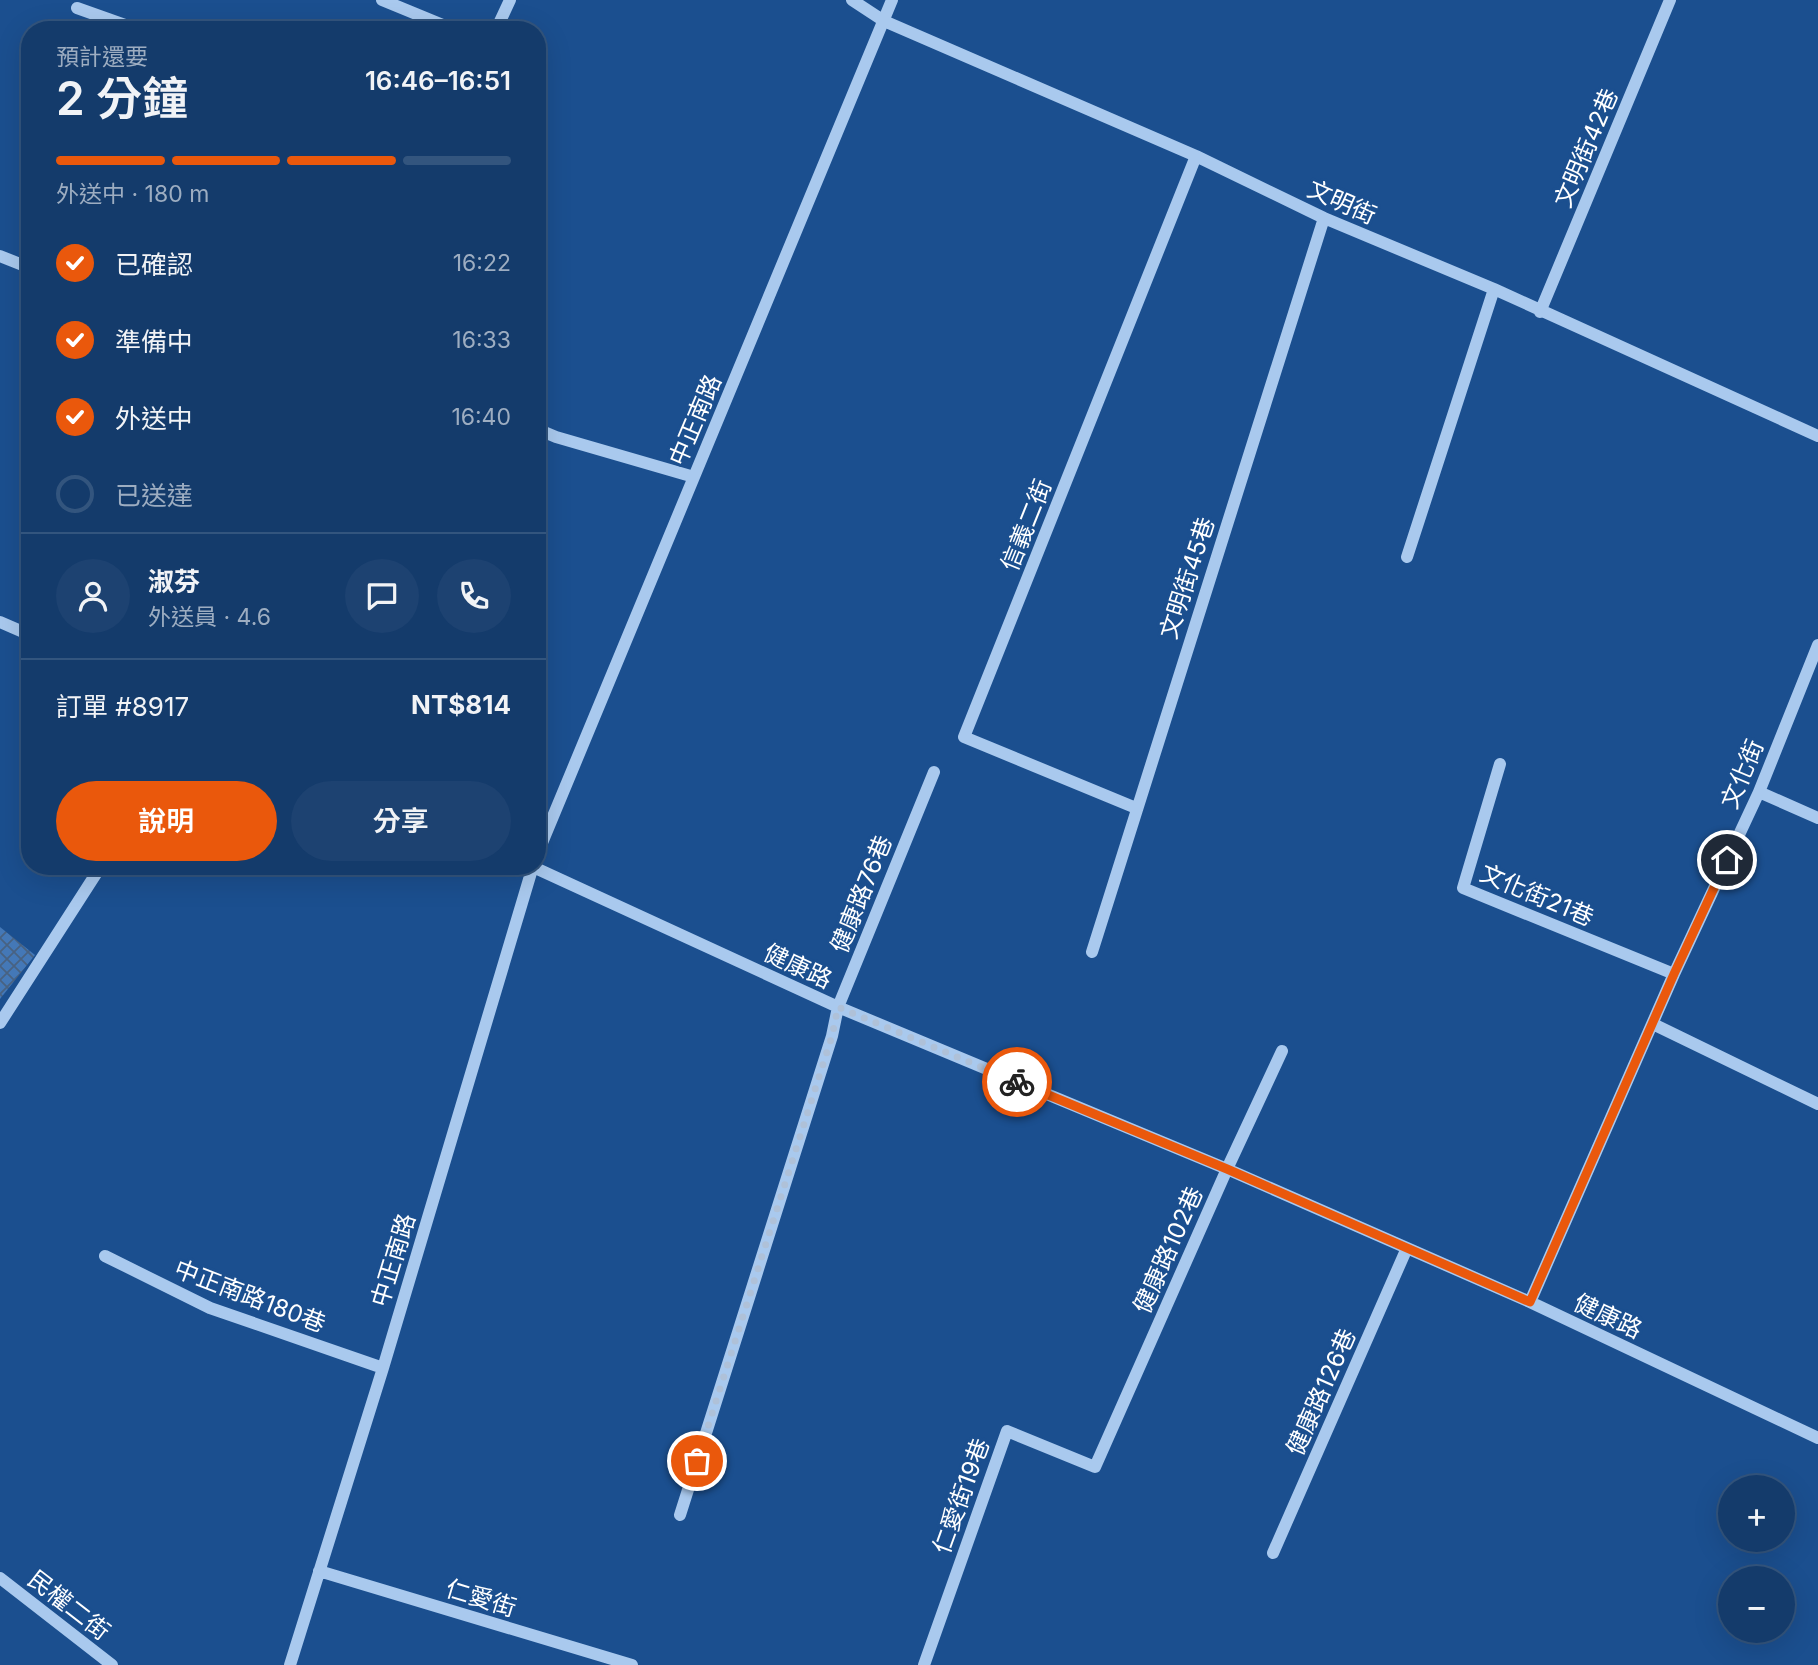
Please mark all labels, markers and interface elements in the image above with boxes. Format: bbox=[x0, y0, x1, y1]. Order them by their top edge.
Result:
text: 預計還要 bbox=[56, 43, 148, 71]
text: 16:46–16:51 bbox=[365, 65, 511, 96]
text: 2 分鐘 bbox=[56, 70, 188, 126]
street label: 文明街42巷 bbox=[1548, 84, 1624, 212]
street label: 文明街 bbox=[1303, 174, 1381, 230]
text: 外送中 · 180 m bbox=[56, 180, 209, 208]
icon: check bbox=[56, 244, 94, 282]
text: 已確認 bbox=[115, 249, 193, 280]
text: 16:22 bbox=[453, 249, 511, 277]
icon: check bbox=[56, 321, 94, 359]
text: 準備中 bbox=[115, 326, 193, 357]
text: 16:33 bbox=[452, 326, 511, 354]
street label: 中正南路 bbox=[663, 370, 727, 470]
icon: check bbox=[56, 398, 94, 436]
text: 外送中 bbox=[115, 403, 193, 434]
text: 16:40 bbox=[451, 403, 511, 431]
street label: 信義二街 bbox=[995, 475, 1057, 575]
text: 已送達 bbox=[115, 480, 193, 511]
street label: 文明街45巷 bbox=[1154, 514, 1220, 642]
button: person bbox=[56, 559, 130, 633]
button: chat bbox=[345, 559, 419, 633]
button: phone bbox=[437, 559, 511, 633]
text: 淑芬 bbox=[148, 566, 200, 597]
text: 外送員 · 4.6 bbox=[148, 603, 271, 631]
text: NT$814 bbox=[411, 689, 511, 720]
text: 訂單 #8917 bbox=[56, 691, 189, 722]
street label: 文化街 bbox=[1715, 735, 1769, 813]
button: 說明 bbox=[56, 781, 277, 861]
button: 分享 bbox=[291, 781, 511, 861]
pin bbox=[1697, 830, 1757, 890]
street label: 健康路76巷 bbox=[824, 831, 898, 957]
icon: home bbox=[1708, 841, 1746, 879]
street label: 文化街21巷 bbox=[1476, 858, 1598, 932]
street label: 健康路 bbox=[759, 938, 837, 994]
courier bbox=[982, 1047, 1052, 1117]
icon: bike bbox=[998, 1063, 1036, 1101]
street label: 健康路102巷 bbox=[1127, 1182, 1209, 1318]
street label: 中正南路 bbox=[365, 1210, 421, 1310]
street label: 中正南路180巷 bbox=[170, 1254, 330, 1338]
street label: 健康路 bbox=[1569, 1288, 1647, 1344]
street label: 健康路126巷 bbox=[1280, 1324, 1362, 1460]
pin bbox=[667, 1431, 727, 1491]
street label: 仁愛街19巷 bbox=[927, 1434, 995, 1558]
icon: bag bbox=[678, 1442, 716, 1480]
map controls bbox=[1718, 1475, 1795, 1643]
button: + bbox=[1718, 1475, 1795, 1552]
street label: 民權二街 bbox=[22, 1564, 116, 1646]
button: − bbox=[1718, 1566, 1795, 1643]
street label: 仁愛街 bbox=[442, 1574, 520, 1622]

